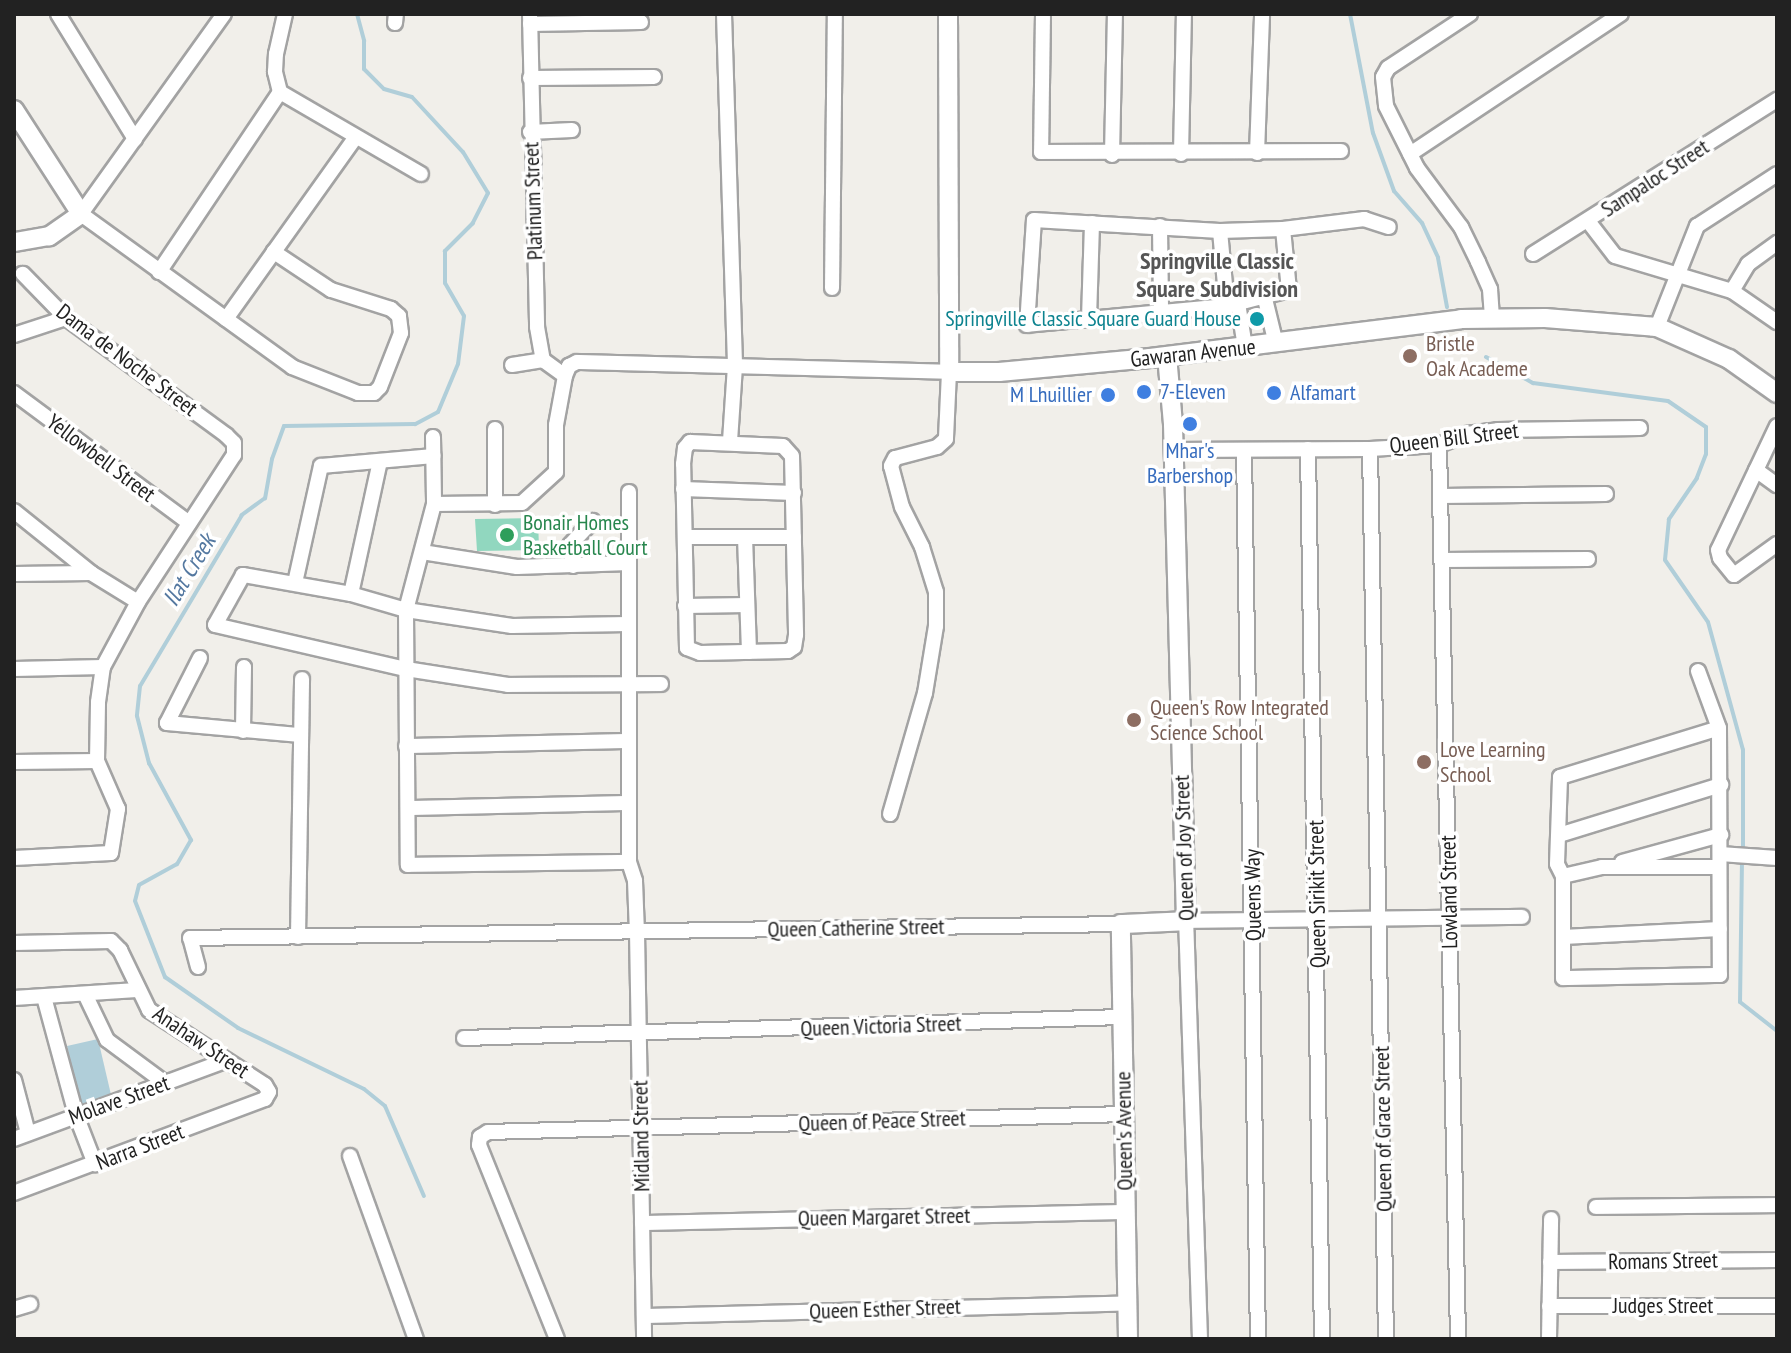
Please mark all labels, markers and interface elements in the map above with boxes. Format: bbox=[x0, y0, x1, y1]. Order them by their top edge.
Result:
street label: Sampaloc Street bbox=[1596, 133, 1714, 223]
street label: Platinum Street bbox=[518, 141, 548, 261]
district label: Springville Classic Square Subdivision bbox=[1136, 247, 1298, 303]
street label: Dama de Noche Street bbox=[51, 298, 203, 422]
place label: Springville Classic Square Guard House bbox=[945, 306, 1241, 332]
marker: Springville Classic Square Guard House bbox=[1248, 310, 1266, 328]
place label: Bristle Oak Academe bbox=[1426, 330, 1529, 382]
street label: Gawaran Avenue bbox=[1129, 333, 1257, 373]
marker: Bristle Oak Academe bbox=[1401, 347, 1419, 365]
place label: 7-Eleven bbox=[1160, 379, 1226, 405]
place label: Alfamart bbox=[1290, 380, 1356, 406]
place label: M Lhuillier bbox=[1010, 382, 1092, 408]
marker: 7-Eleven bbox=[1135, 383, 1153, 401]
marker: Alfamart bbox=[1265, 384, 1283, 402]
marker: M Lhuillier bbox=[1099, 386, 1117, 404]
street label: Yellowbell Street bbox=[41, 409, 161, 507]
marker: Mhar's Barbershop bbox=[1181, 415, 1199, 433]
street label: Queen Bill Street bbox=[1388, 417, 1520, 459]
place label: Mhar's Barbershop bbox=[1147, 437, 1233, 488]
place label: Bonair Homes Basketball Court bbox=[523, 509, 647, 560]
marker: Bonair Homes Basketball Court bbox=[498, 526, 516, 544]
water label: Ilat Creek bbox=[156, 529, 222, 611]
place label: Queen's Row Integrated Science School bbox=[1150, 694, 1329, 746]
marker: Queen's Row Integrated Science School bbox=[1125, 711, 1143, 729]
place label: Love Learning School bbox=[1440, 736, 1545, 788]
marker: Love Learning School bbox=[1415, 753, 1433, 771]
street label: Queen of Joy Street bbox=[1168, 774, 1200, 922]
street label: Queen Sirikit Street bbox=[1303, 820, 1331, 968]
street label: Lowland Street bbox=[1435, 835, 1463, 949]
street label: Queens Way bbox=[1239, 849, 1267, 941]
street label: Queen Catherine Street bbox=[767, 913, 945, 943]
street label: Anahaw Street bbox=[148, 1000, 254, 1084]
street label: Queen Victoria Street bbox=[800, 1010, 962, 1042]
street label: Queen of Grace Street bbox=[1368, 1046, 1398, 1212]
street label: Molave Street bbox=[65, 1070, 173, 1130]
street label: Queen's Avenue bbox=[1110, 1071, 1138, 1191]
street label: Midland Street bbox=[627, 1080, 655, 1192]
street label: Queen of Peace Street bbox=[798, 1105, 966, 1137]
street label: Narra Street bbox=[92, 1118, 188, 1176]
street label: Queen Margaret Street bbox=[798, 1202, 970, 1232]
street label: Romans Street bbox=[1608, 1247, 1718, 1275]
street label: Queen Esther Street bbox=[809, 1293, 961, 1325]
street label: Judges Street bbox=[1613, 1293, 1713, 1319]

